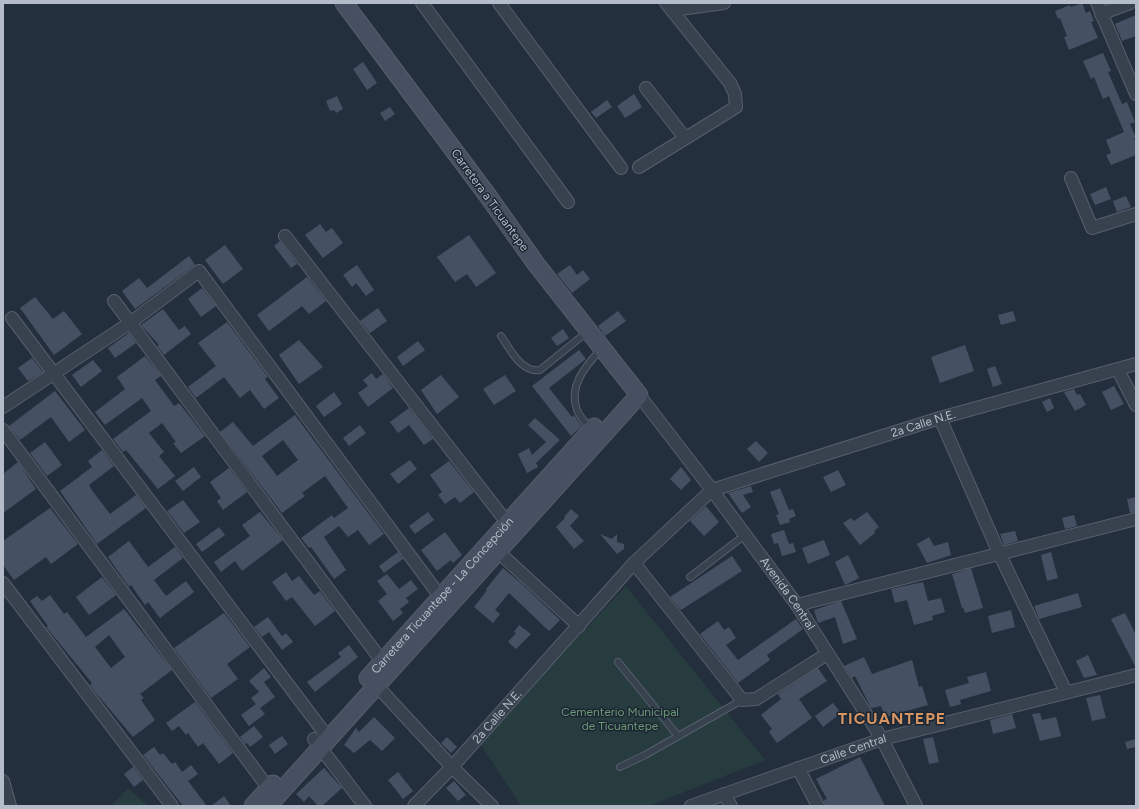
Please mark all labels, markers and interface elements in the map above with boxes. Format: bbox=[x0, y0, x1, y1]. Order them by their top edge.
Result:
street label: Carretera a Ticuantepe bbox=[448, 146, 532, 254]
street label: 2a Calle N.E. bbox=[889, 407, 957, 440]
street label: Carretera Ticuantepe - La Concepción bbox=[368, 514, 516, 677]
street label: Avenida Central bbox=[757, 555, 818, 632]
street label: 2a Calle N.E. bbox=[470, 687, 524, 746]
park label: Cementerio Municipal de Ticuantepe bbox=[561, 705, 679, 733]
district label: TICUANTEPE bbox=[838, 709, 946, 728]
street label: Calle Central bbox=[818, 731, 888, 767]

